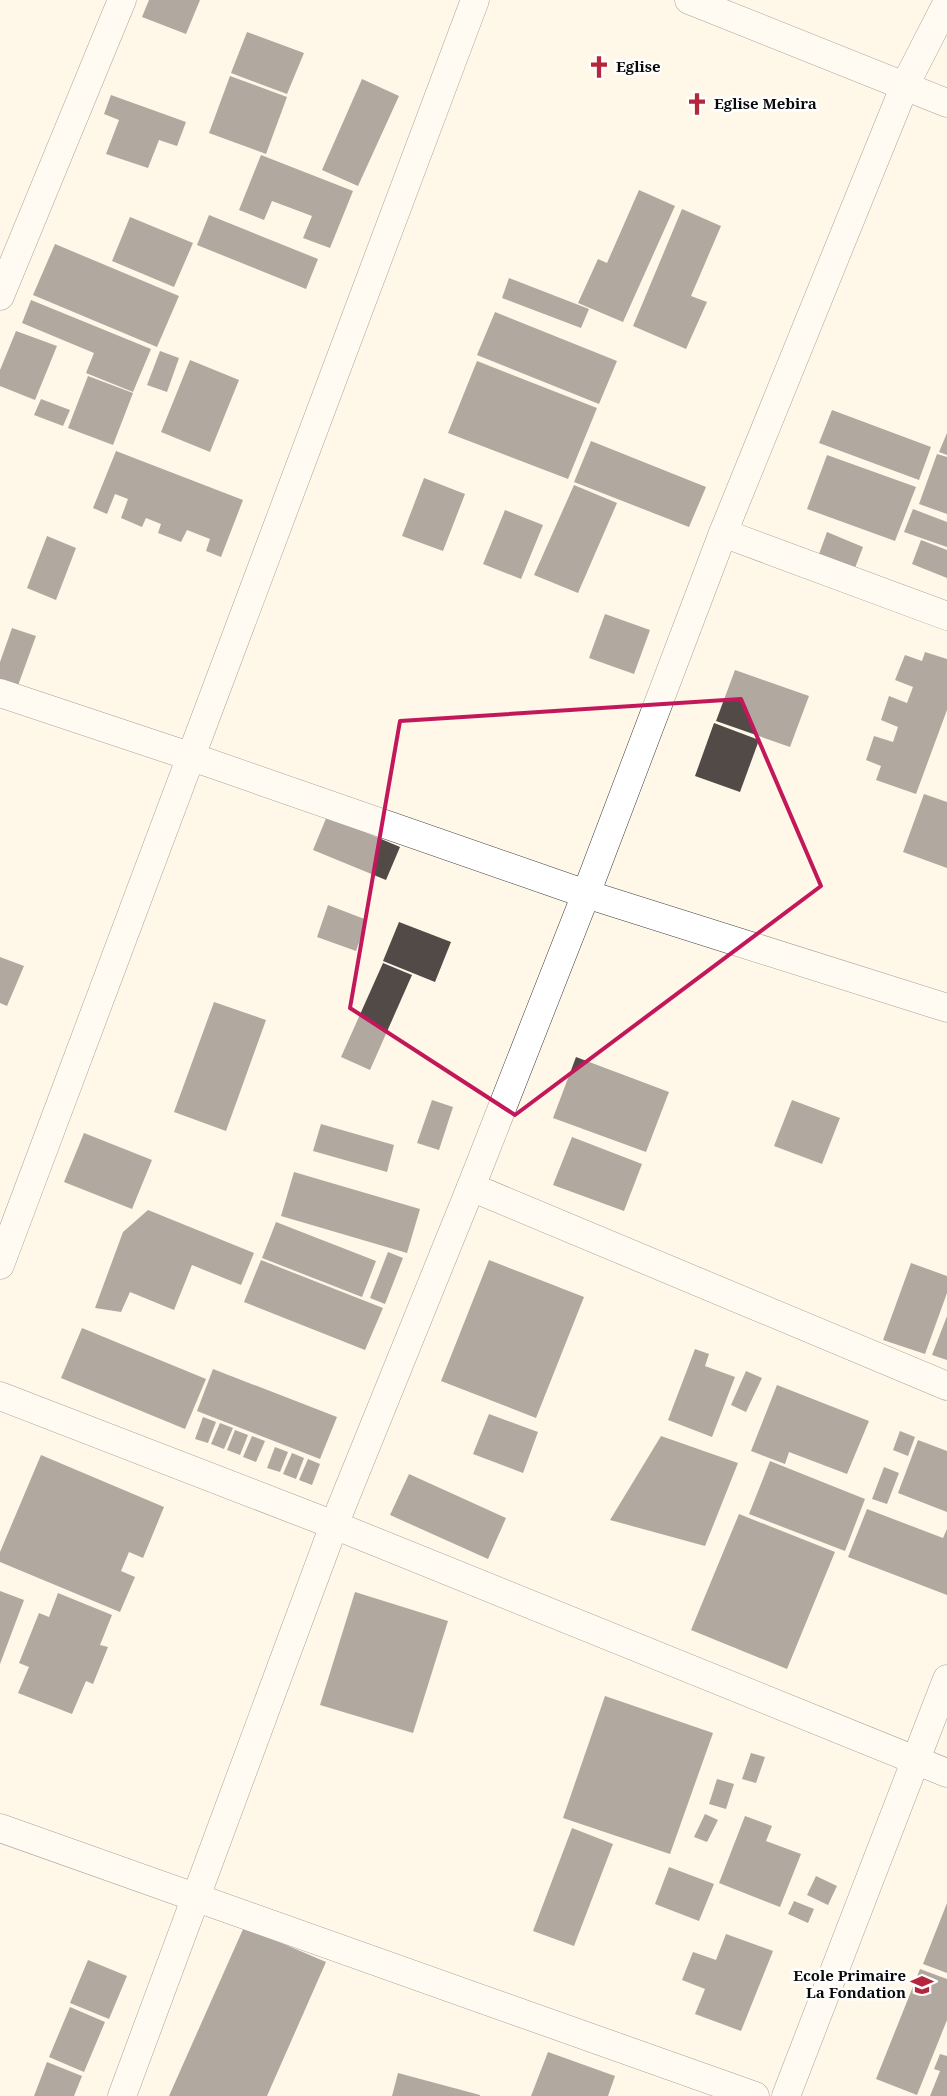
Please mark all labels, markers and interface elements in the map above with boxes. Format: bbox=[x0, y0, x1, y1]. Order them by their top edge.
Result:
church icon: Eglise bbox=[586, 54, 612, 80]
place label: Eglise bbox=[616, 56, 661, 76]
church icon: Eglise Mebira bbox=[684, 91, 710, 117]
place label: Eglise Mebira bbox=[714, 93, 817, 113]
place label: Ecole Primaire La Fondation bbox=[793, 1965, 906, 2002]
school or university icon: Ecole Primaire La Fondation bbox=[909, 1972, 935, 1998]

